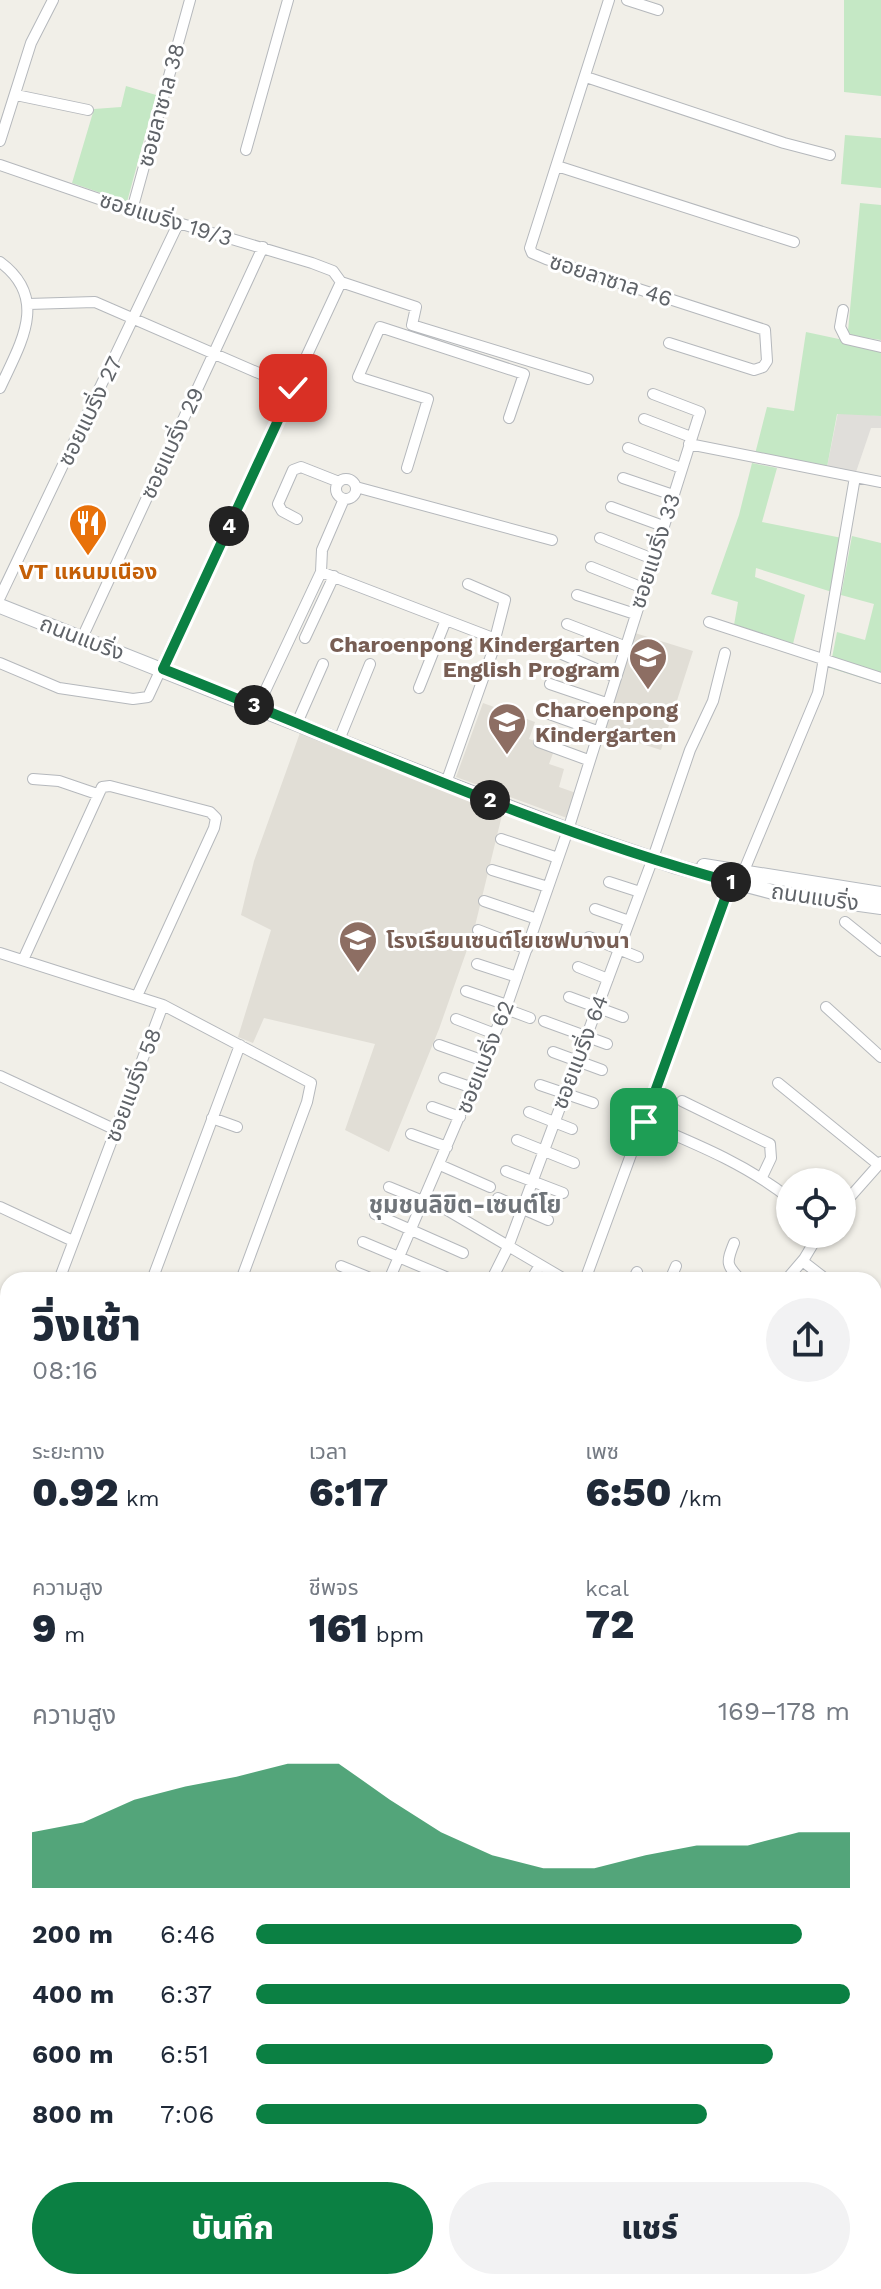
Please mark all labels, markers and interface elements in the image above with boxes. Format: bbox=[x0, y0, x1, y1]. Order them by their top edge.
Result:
street label: ซอยลาซาล 38 bbox=[132, 40, 190, 170]
street label: ซอยแบริ่ง 19/3 bbox=[97, 185, 236, 251]
street label: ซอยลาซาล 46 bbox=[547, 248, 675, 312]
street label: ซอยแบริ่ง 27 bbox=[51, 352, 127, 470]
pin bbox=[259, 354, 327, 422]
icon: check bbox=[271, 366, 315, 410]
street label: ซอยแบริ่ง 29 bbox=[134, 383, 209, 503]
street label: ซอยแบริ่ง 33 bbox=[623, 490, 685, 612]
restaurant icon: VT แหนมเนือง bbox=[67, 502, 109, 557]
pin: 4 bbox=[209, 506, 249, 546]
text: 4 bbox=[222, 513, 236, 538]
place label: VT แหนมเนือง bbox=[19, 559, 157, 584]
street label: ถนนแบริ่ง bbox=[36, 609, 128, 665]
place label: Charoenpong Kindergarten English Program bbox=[329, 632, 620, 682]
school or university icon: Charoenpong Kindergarten English Program bbox=[627, 636, 669, 691]
pin: 3 bbox=[234, 685, 274, 725]
text: 3 bbox=[247, 692, 261, 717]
place label: Charoenpong Kindergarten bbox=[535, 697, 679, 747]
school or university icon: Charoenpong Kindergarten bbox=[486, 701, 528, 756]
pin: 2 bbox=[470, 780, 510, 820]
text: 2 bbox=[483, 787, 497, 812]
pin: 1 bbox=[711, 862, 751, 902]
text: 1 bbox=[726, 869, 736, 894]
street label: ถนนแบริ่ง bbox=[770, 877, 861, 916]
school or university icon: โรงเรียนเซนต์โยเซฟบางนา bbox=[337, 919, 379, 974]
place label: โรงเรียนเซนต์โยเซฟบางนา bbox=[386, 928, 630, 953]
street label: ซอยแบริ่ง 64 bbox=[545, 991, 613, 1113]
street label: ซอยแบริ่ง 62 bbox=[449, 996, 519, 1117]
street label: ซอยแบริ่ง 58 bbox=[98, 1024, 166, 1145]
pin bbox=[610, 1088, 678, 1156]
icon: arrive bbox=[622, 1100, 666, 1144]
map controls bbox=[776, 1168, 856, 1248]
button: locate bbox=[776, 1168, 856, 1248]
district label: ชุมชนลิขิต-เซนต์โย bbox=[369, 1191, 561, 1220]
button: share bbox=[766, 1298, 850, 1382]
text: วิ่งเช้า bbox=[32, 1299, 141, 1351]
text: 08:16 bbox=[32, 1355, 98, 1385]
text: ระยะทาง bbox=[32, 1439, 105, 1464]
text: เวลา bbox=[309, 1439, 347, 1464]
text: เพซ bbox=[585, 1439, 619, 1464]
text: 0.92 bbox=[32, 1469, 119, 1516]
text: 6:17 bbox=[309, 1469, 388, 1516]
text: 6:50 bbox=[585, 1469, 672, 1516]
text: km bbox=[119, 1486, 159, 1511]
text: /km bbox=[672, 1486, 722, 1511]
text: ความสูง bbox=[32, 1575, 103, 1600]
text: ชีพจร bbox=[309, 1575, 359, 1600]
text: kcal bbox=[585, 1576, 629, 1601]
text: 72 bbox=[585, 1601, 634, 1648]
text: 9 bbox=[32, 1605, 57, 1652]
text: 161 bbox=[309, 1605, 368, 1652]
text: m bbox=[57, 1622, 85, 1647]
text: bpm bbox=[368, 1622, 424, 1647]
text: 169–178 m bbox=[718, 1696, 850, 1726]
text: ความสูง bbox=[32, 1700, 116, 1730]
text: 200 m bbox=[32, 1919, 113, 1949]
text: 6:46 bbox=[160, 1919, 215, 1949]
text: 400 m bbox=[32, 1979, 114, 2009]
text: 6:37 bbox=[160, 1979, 212, 2009]
text: 600 m bbox=[32, 2039, 113, 2069]
text: 6:51 bbox=[160, 2039, 209, 2069]
text: 800 m bbox=[32, 2099, 114, 2129]
text: 7:06 bbox=[160, 2099, 214, 2129]
button: บันทึก bbox=[32, 2182, 433, 2274]
button: แชร์ bbox=[449, 2182, 850, 2274]

